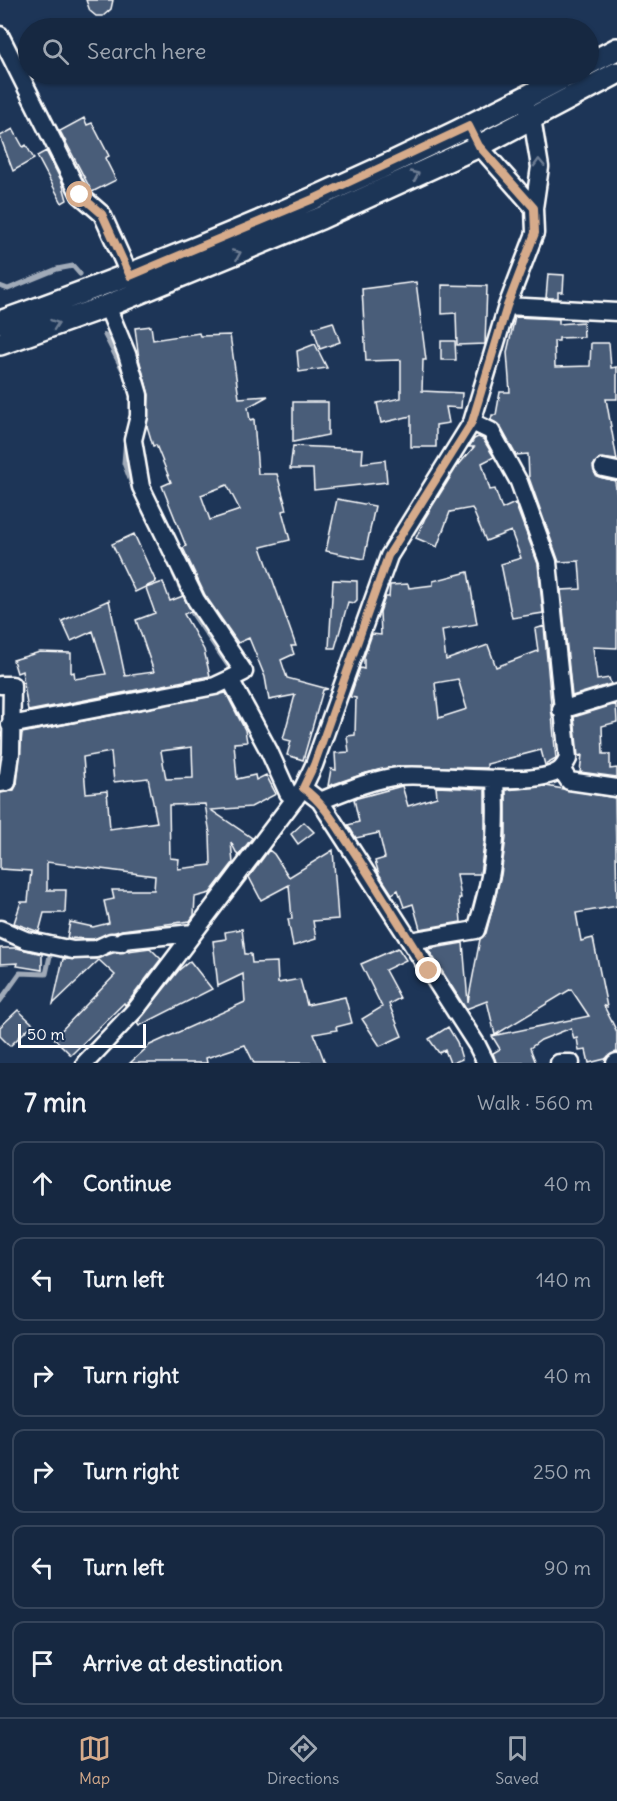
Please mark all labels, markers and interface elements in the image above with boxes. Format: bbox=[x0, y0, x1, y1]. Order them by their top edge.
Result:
search box bbox=[18, 18, 599, 84]
icon: search bbox=[39, 35, 72, 68]
text: Search here bbox=[87, 37, 206, 65]
one-way arrow bbox=[533, 158, 545, 167]
one-way arrow bbox=[409, 170, 420, 182]
route start bbox=[66, 181, 92, 207]
one-way arrow bbox=[231, 249, 242, 261]
one-way arrow bbox=[49, 319, 60, 332]
route end bbox=[415, 957, 441, 983]
scale bar bbox=[18, 1021, 146, 1048]
text: 50 m bbox=[27, 1024, 65, 1044]
text: 7 min bbox=[24, 1086, 87, 1119]
text: Walk · 560 m bbox=[477, 1090, 593, 1115]
icon: ahead bbox=[26, 1167, 59, 1200]
text: Continue bbox=[83, 1169, 172, 1197]
text: 40 m bbox=[544, 1171, 591, 1196]
icon: left bbox=[26, 1263, 59, 1296]
text: Turn left bbox=[83, 1265, 164, 1293]
text: 140 m bbox=[536, 1267, 591, 1292]
icon: right bbox=[26, 1359, 59, 1392]
text: Turn right bbox=[83, 1361, 179, 1389]
text: 40 m bbox=[544, 1363, 591, 1388]
icon: right bbox=[26, 1455, 59, 1488]
text: Turn right bbox=[83, 1457, 179, 1485]
text: 250 m bbox=[533, 1459, 591, 1484]
icon: left bbox=[26, 1551, 59, 1584]
text: Turn left bbox=[83, 1553, 164, 1581]
text: 90 m bbox=[544, 1555, 591, 1580]
icon: arrive bbox=[26, 1647, 59, 1680]
text: Arrive at destination bbox=[83, 1649, 283, 1677]
tab: Map bbox=[78, 1732, 111, 1788]
tab: Directions bbox=[267, 1732, 339, 1788]
tab: Saved bbox=[495, 1732, 539, 1788]

